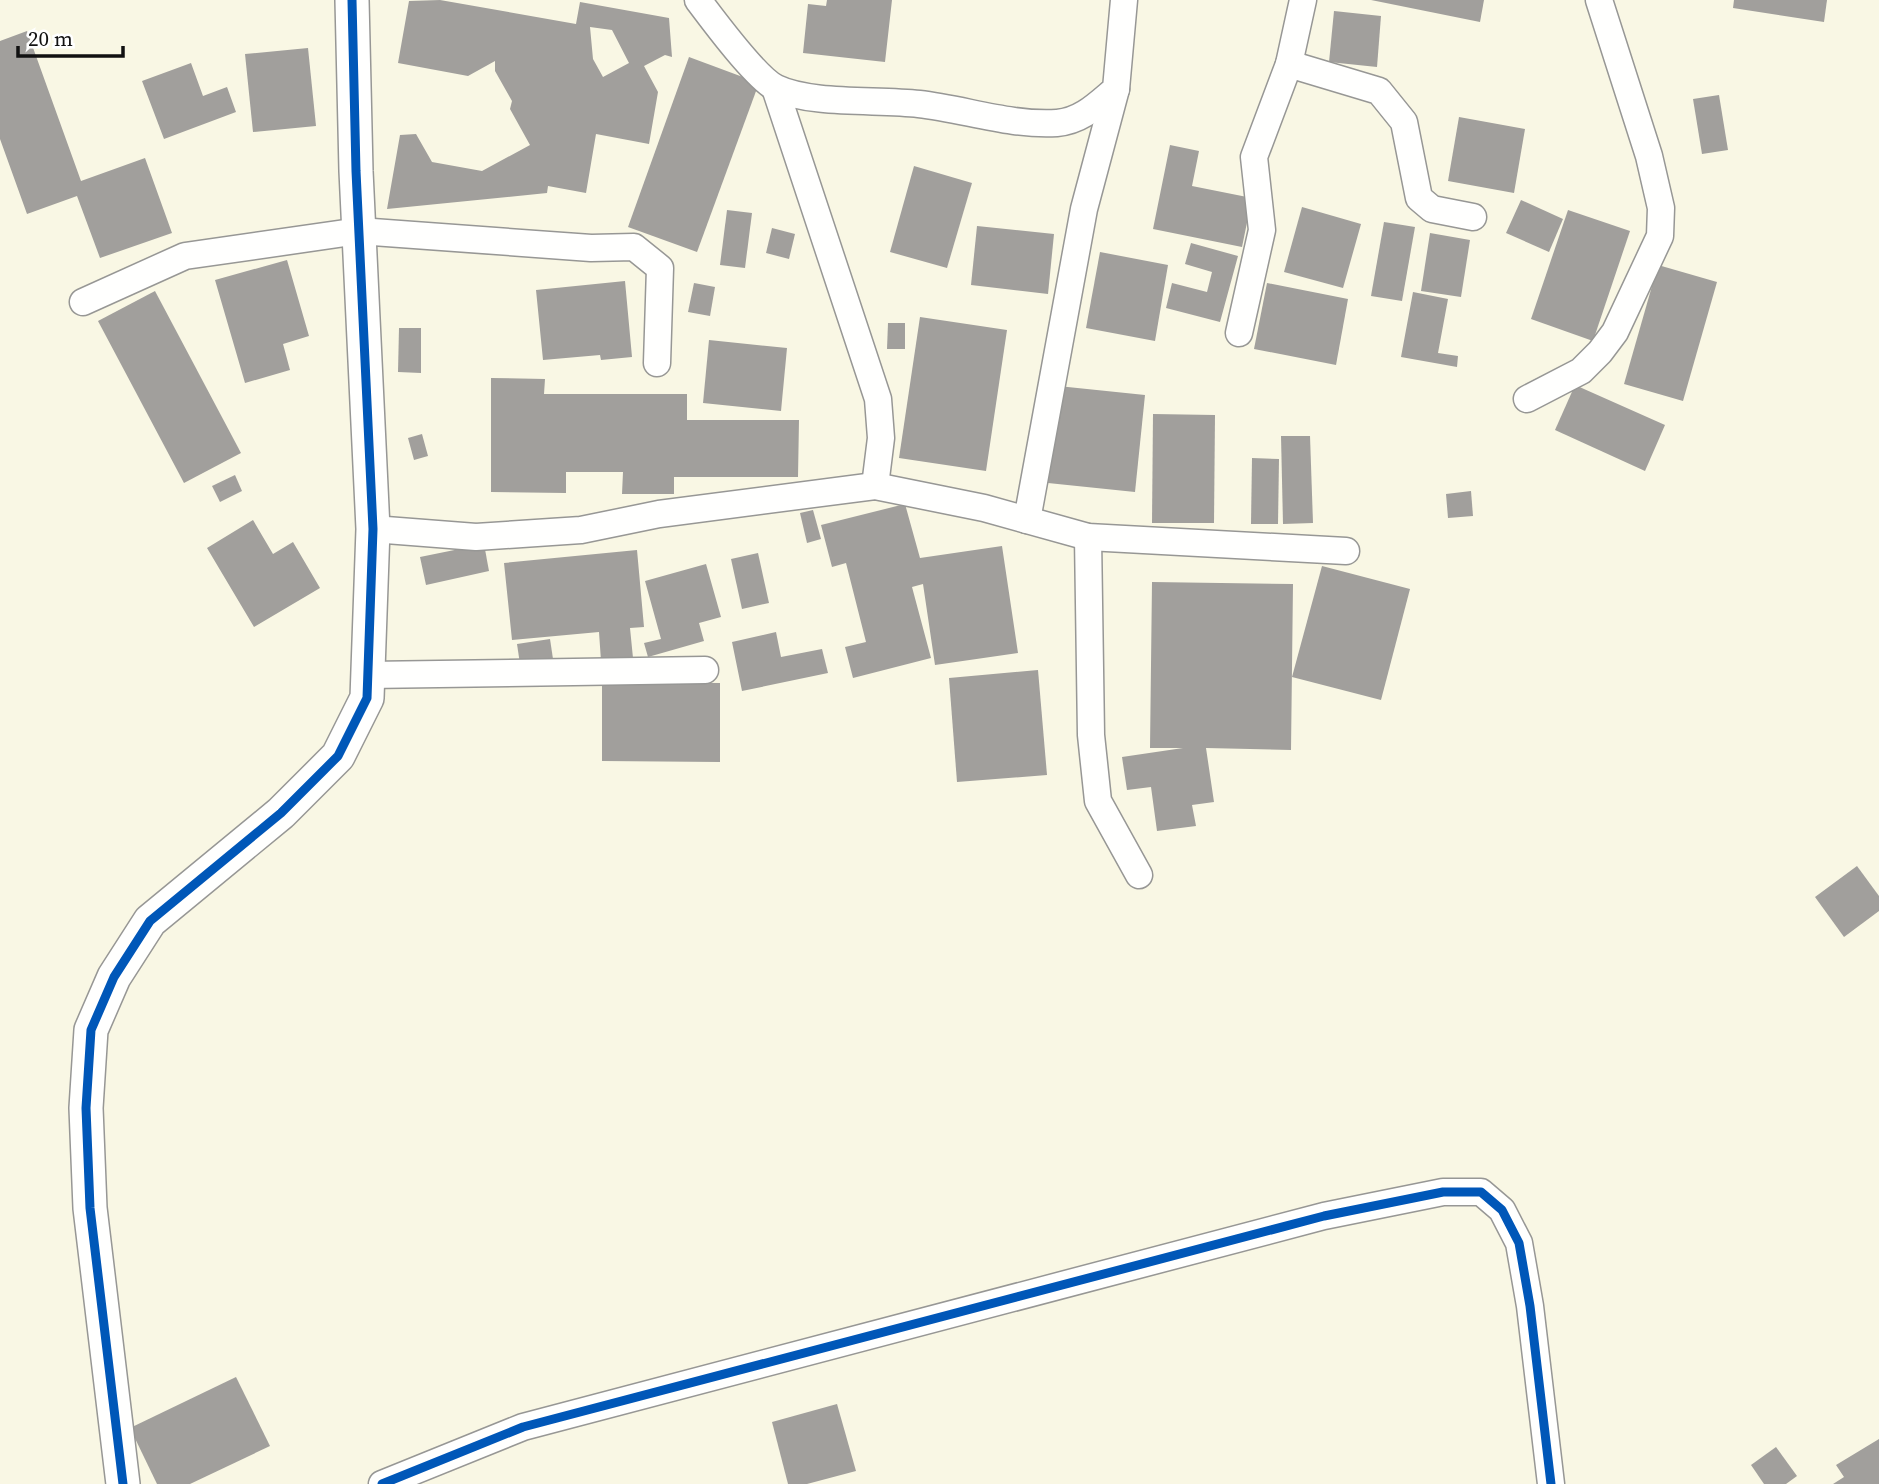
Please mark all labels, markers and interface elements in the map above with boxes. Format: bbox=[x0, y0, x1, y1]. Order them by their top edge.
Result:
scale bar bbox=[18, 14, 122, 58]
text: 20 m bbox=[28, 24, 73, 53]

